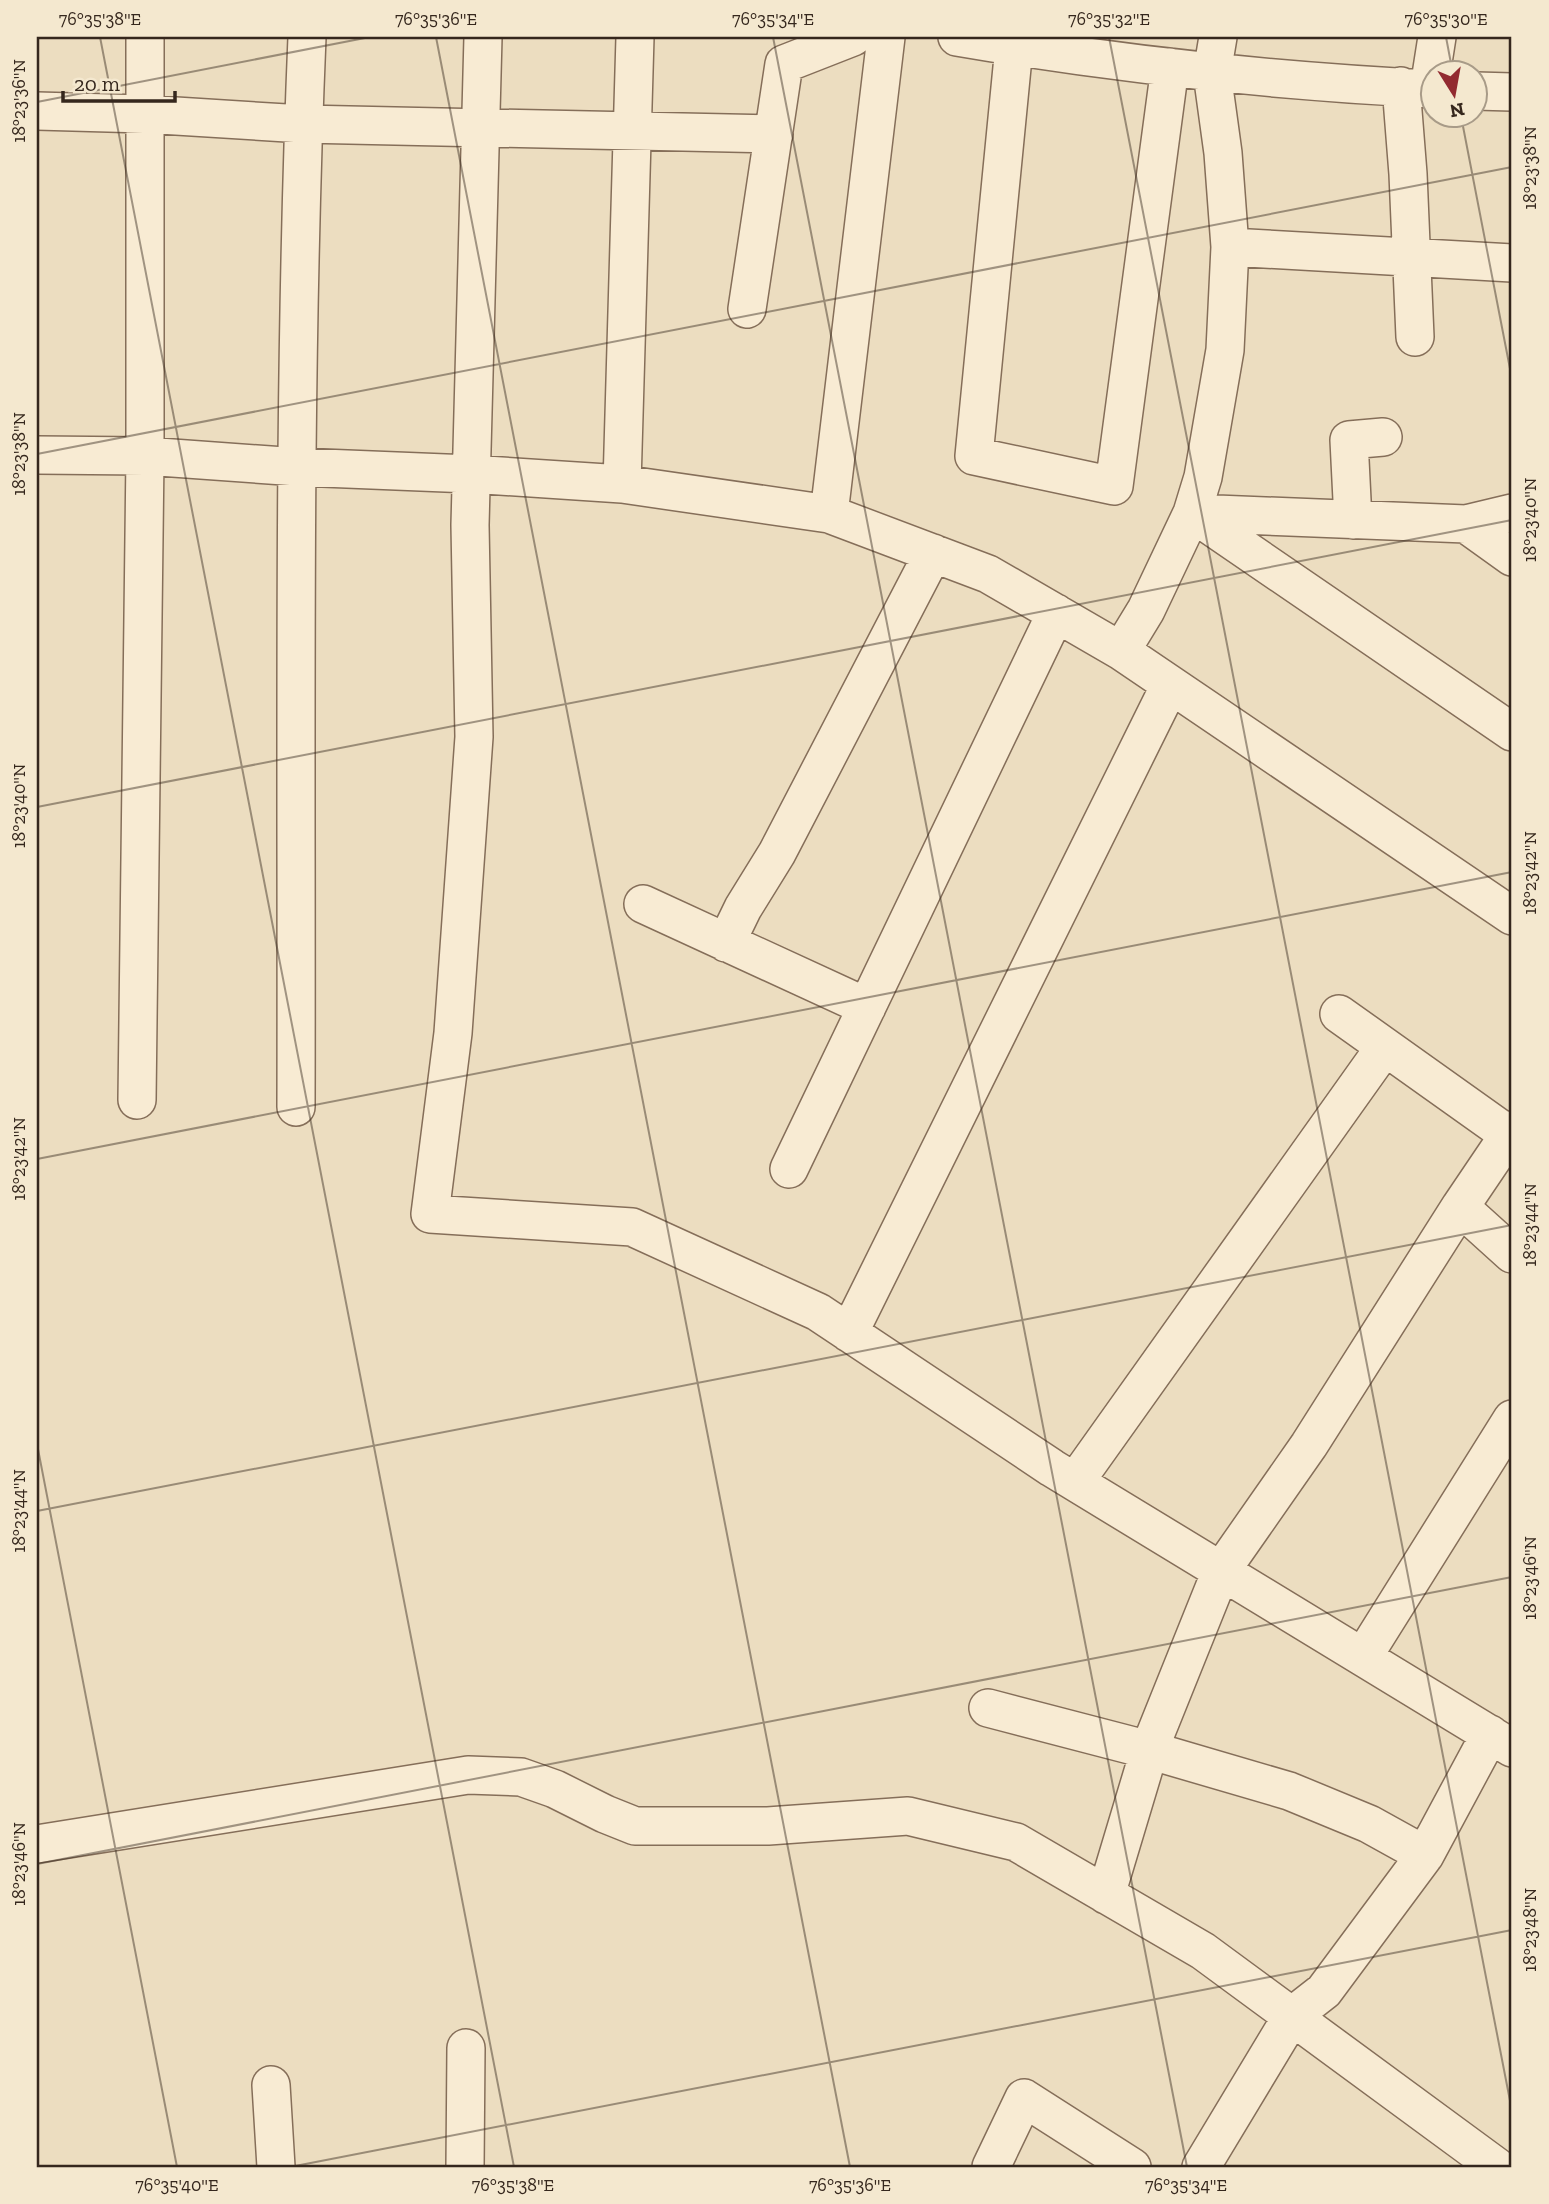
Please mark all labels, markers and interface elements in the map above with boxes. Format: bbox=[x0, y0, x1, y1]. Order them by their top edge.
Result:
text: 76°35'38"E bbox=[59, 8, 141, 30]
text: 76°35'36"E bbox=[395, 8, 477, 30]
text: 76°35'34"E bbox=[732, 8, 814, 30]
text: 76°35'32"E bbox=[1068, 8, 1150, 30]
text: 76°35'30"E bbox=[1404, 8, 1488, 30]
text: 18°23'36"N bbox=[8, 59, 30, 143]
scale bar bbox=[63, 60, 175, 104]
north arrow bbox=[1420, 60, 1490, 130]
text: 20 m bbox=[74, 71, 120, 96]
text: N bbox=[1448, 98, 1466, 123]
text: 18°23'38"N bbox=[1519, 126, 1541, 210]
text: 18°23'38"N bbox=[8, 412, 30, 496]
text: 18°23'40"N bbox=[1519, 478, 1541, 562]
text: 18°23'40"N bbox=[8, 764, 30, 848]
text: 18°23'42"N bbox=[1519, 831, 1541, 915]
text: 18°23'42"N bbox=[8, 1117, 30, 1201]
text: 18°23'44"N bbox=[1519, 1183, 1541, 1267]
text: 18°23'44"N bbox=[8, 1469, 30, 1553]
text: 18°23'46"N bbox=[1519, 1536, 1541, 1620]
text: 18°23'46"N bbox=[8, 1822, 30, 1906]
text: 18°23'48"N bbox=[1519, 1888, 1541, 1972]
text: 76°35'40"E bbox=[135, 2174, 219, 2196]
text: 76°35'38"E bbox=[472, 2174, 554, 2196]
text: 76°35'36"E bbox=[809, 2174, 891, 2196]
text: 76°35'34"E bbox=[1145, 2174, 1227, 2196]

